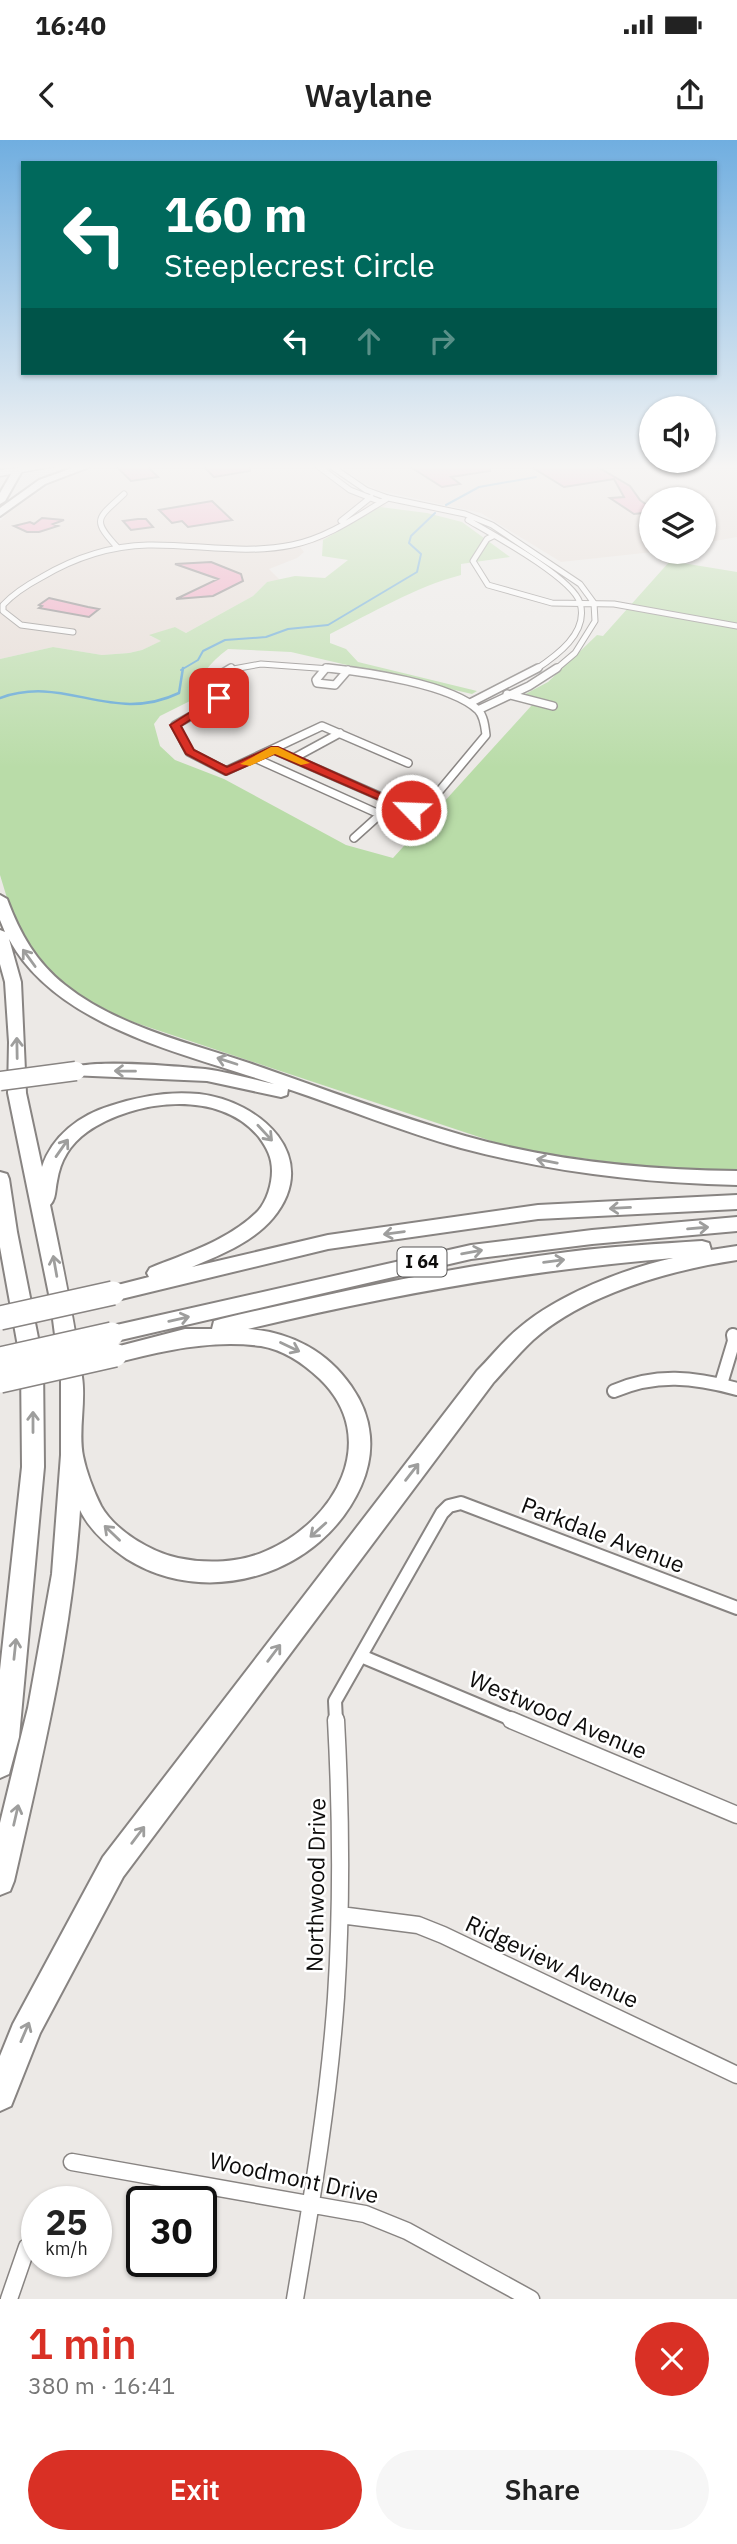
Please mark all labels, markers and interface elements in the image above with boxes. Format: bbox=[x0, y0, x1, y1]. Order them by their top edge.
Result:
text: 16:40 bbox=[35, 8, 106, 42]
text: Waylane bbox=[305, 74, 432, 116]
icon: back bbox=[28, 76, 66, 114]
icon: share bbox=[671, 76, 709, 114]
text: 160 m bbox=[164, 182, 308, 245]
icon: left bbox=[49, 189, 140, 280]
text: Steeplecrest Circle bbox=[164, 244, 435, 286]
icon: left bbox=[277, 322, 315, 360]
icon: ahead bbox=[350, 322, 388, 360]
icon: right bbox=[423, 322, 461, 360]
map controls bbox=[639, 396, 716, 564]
button: sound bbox=[639, 396, 716, 473]
button: layers bbox=[639, 487, 716, 564]
pin bbox=[189, 668, 249, 728]
icon: arrive bbox=[200, 679, 238, 717]
position arrow bbox=[374, 773, 448, 847]
one-way arrow bbox=[22, 949, 36, 968]
one-way arrow bbox=[10, 1037, 24, 1060]
one-way arrow bbox=[217, 1054, 239, 1066]
one-way arrow bbox=[114, 1064, 137, 1077]
one-way arrow bbox=[257, 1124, 273, 1142]
one-way arrow bbox=[54, 1138, 69, 1157]
one-way arrow bbox=[536, 1154, 559, 1167]
one-way arrow bbox=[609, 1202, 632, 1215]
one-way arrow bbox=[687, 1221, 709, 1234]
one-way arrow bbox=[383, 1227, 406, 1240]
one-way arrow bbox=[460, 1245, 483, 1258]
road number: I 64 bbox=[398, 1247, 446, 1276]
one-way arrow bbox=[542, 1254, 564, 1267]
one-way arrow bbox=[48, 1255, 61, 1278]
one-way arrow bbox=[167, 1311, 190, 1325]
one-way arrow bbox=[279, 1341, 300, 1355]
one-way arrow bbox=[26, 1411, 40, 1434]
one-way arrow bbox=[405, 1463, 420, 1481]
street label: Parkdale Avenue bbox=[517, 1489, 689, 1579]
one-way arrow bbox=[309, 1522, 327, 1538]
one-way arrow bbox=[104, 1524, 121, 1541]
one-way arrow bbox=[9, 1638, 22, 1661]
one-way arrow bbox=[267, 1644, 282, 1662]
street label: Westwood Avenue bbox=[465, 1663, 652, 1765]
street label: Northwood Drive bbox=[298, 1798, 332, 1972]
one-way arrow bbox=[9, 1804, 23, 1827]
one-way arrow bbox=[130, 1825, 145, 1844]
street label: Ridgeview Avenue bbox=[461, 1908, 644, 2014]
one-way arrow bbox=[19, 2021, 32, 2043]
street label: Woodmont Drive bbox=[207, 2144, 382, 2210]
speed limit sign: 30 bbox=[126, 2186, 217, 2277]
text: 25 bbox=[45, 2199, 88, 2245]
text: km/h bbox=[45, 2237, 88, 2260]
text: 1 min bbox=[28, 2316, 137, 2371]
button: close bbox=[635, 2322, 709, 2396]
text: 380 m · 16:41 bbox=[28, 2370, 175, 2400]
button: Exit bbox=[28, 2450, 362, 2530]
button: Share bbox=[376, 2450, 709, 2530]

